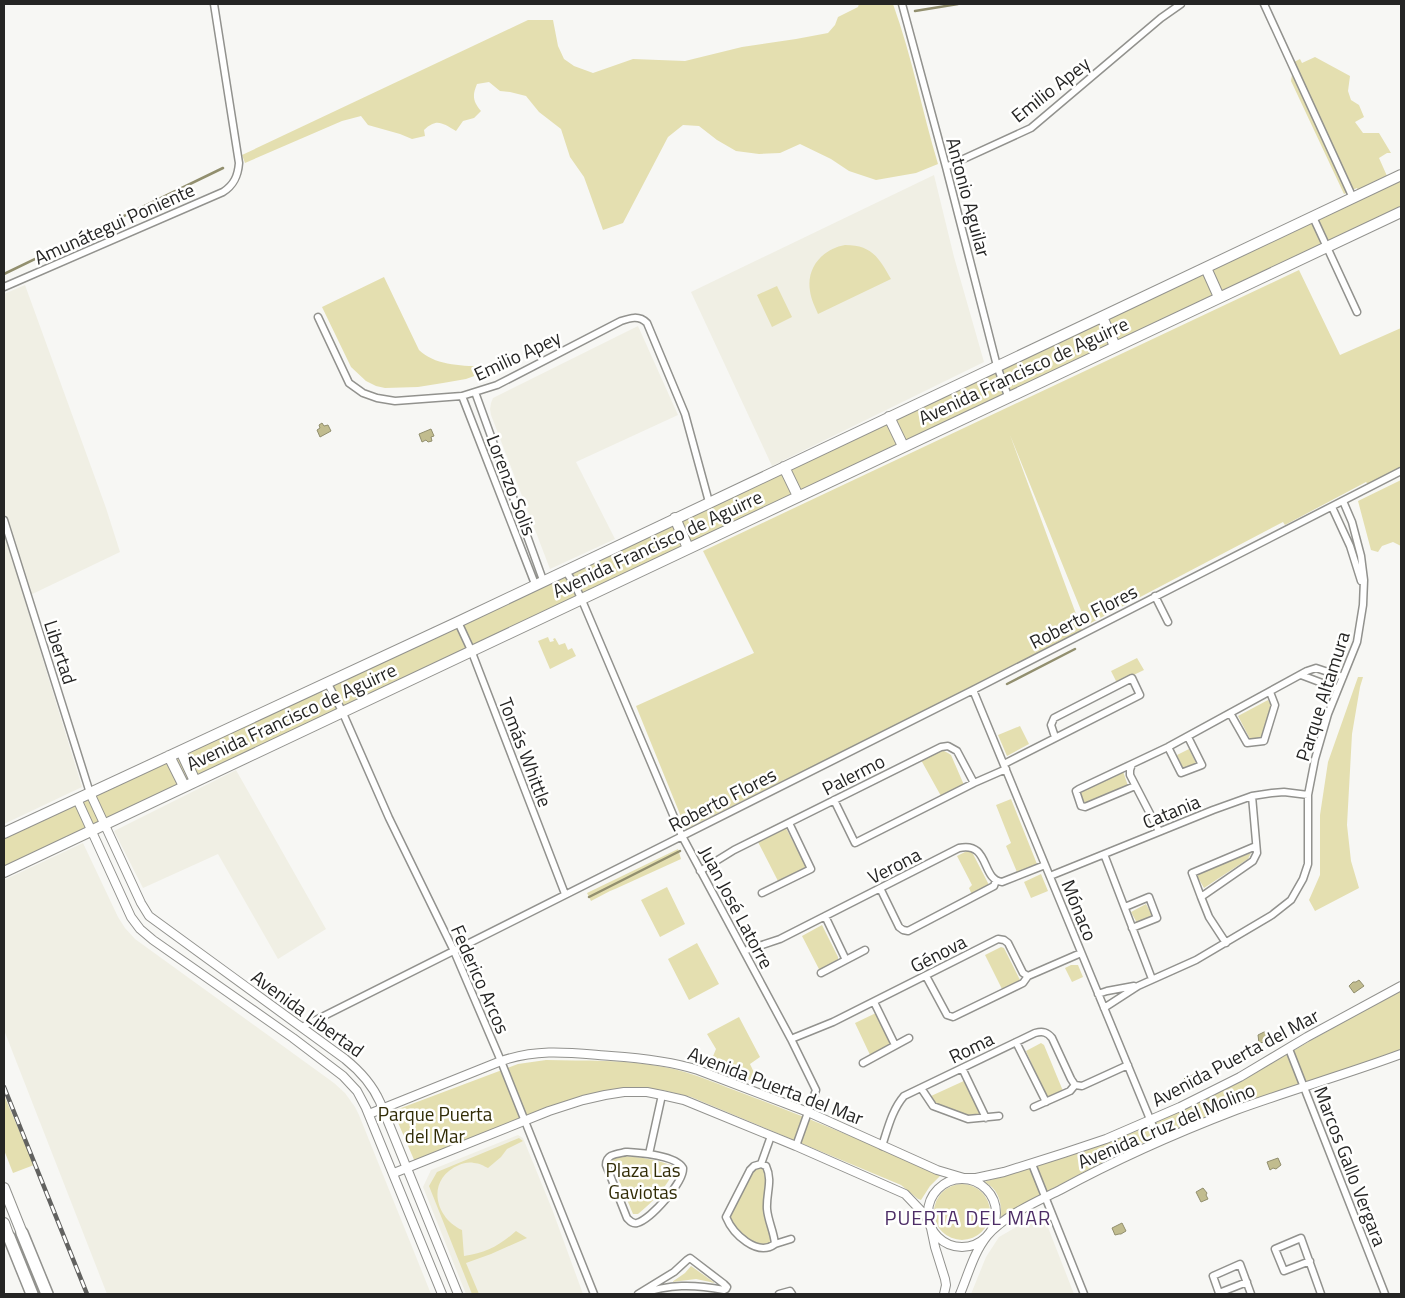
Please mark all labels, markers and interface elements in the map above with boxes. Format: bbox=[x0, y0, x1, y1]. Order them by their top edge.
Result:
street label: Emilio Apey bbox=[1004, 49, 1096, 129]
street label: Antonio Aguilar bbox=[939, 134, 999, 260]
street label: Amunátegui Poniente bbox=[29, 175, 199, 271]
street label: Avenida Francisco de Aguirre bbox=[913, 309, 1133, 431]
street label: Emilio Apey bbox=[469, 322, 565, 388]
street label: Lorenzo Solis bbox=[480, 430, 545, 540]
street label: Avenida Francisco de Aguirre bbox=[547, 482, 767, 604]
street label: Roberto Flores bbox=[1024, 576, 1142, 656]
street label: Libertad bbox=[37, 616, 85, 688]
street label: Parque Altamura bbox=[1287, 627, 1357, 765]
street label: Avenida Francisco de Aguirre bbox=[181, 655, 401, 777]
street label: Tomás Whittle bbox=[492, 693, 560, 811]
street label: Palermo bbox=[816, 746, 890, 802]
street label: Roberto Flores bbox=[663, 759, 781, 839]
street label: Catania bbox=[1138, 786, 1205, 836]
street label: Verona bbox=[862, 839, 926, 891]
street label: Juan José Latorre bbox=[692, 840, 782, 974]
street label: Mónaco bbox=[1055, 875, 1105, 945]
street label: Federico Arcos bbox=[444, 920, 518, 1038]
street label: Génova bbox=[905, 926, 972, 980]
street label: Avenida Libertad bbox=[246, 962, 370, 1064]
street label: Avenida Puerta del Mar bbox=[1146, 1000, 1324, 1113]
street label: Roma bbox=[944, 1023, 999, 1070]
street label: Avenida Puerta del Mar bbox=[684, 1038, 868, 1132]
street label: Avenida Cruz del Molino bbox=[1073, 1074, 1259, 1176]
street label: Marcos Gallo Vergara bbox=[1307, 1082, 1395, 1251]
park label: Parque Puerta del Mar bbox=[378, 1099, 493, 1150]
park label: Plaza Las Gaviotas bbox=[606, 1155, 681, 1206]
district label: PUERTA DEL MAR bbox=[885, 1202, 1051, 1233]

